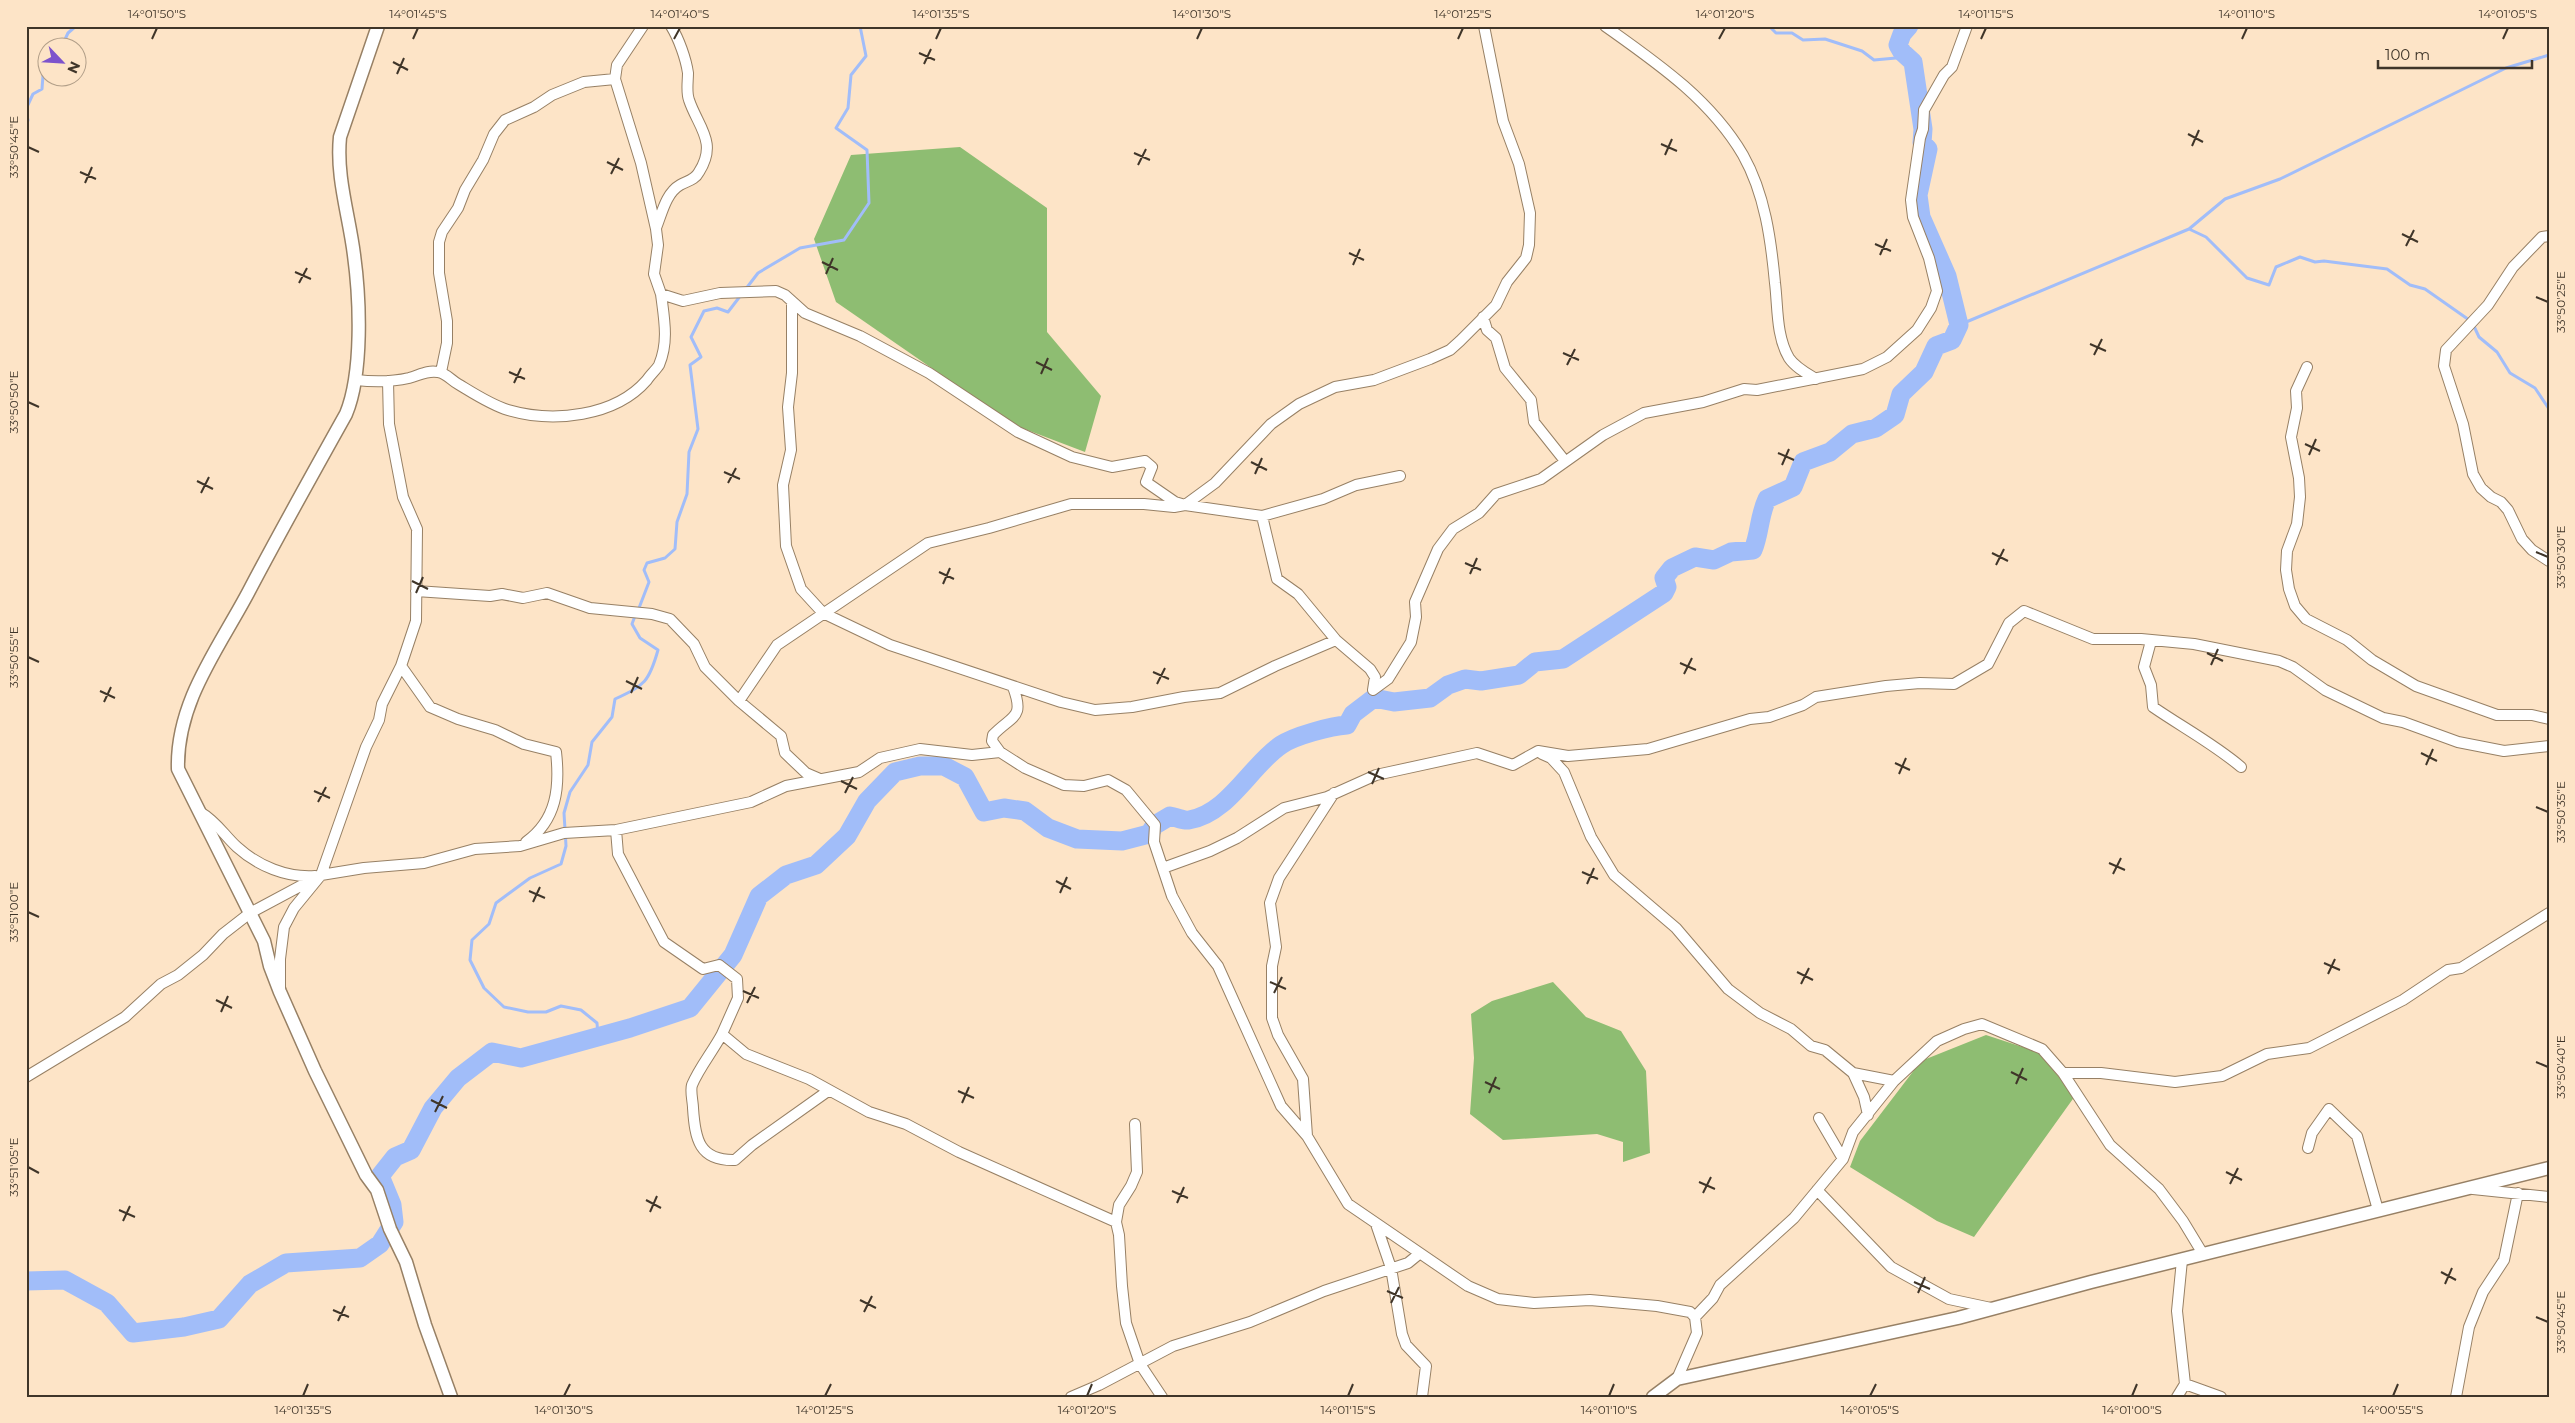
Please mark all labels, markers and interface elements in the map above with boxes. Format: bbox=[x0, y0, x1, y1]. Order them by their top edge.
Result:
text: 14°01'50"S bbox=[128, 6, 186, 21]
text: 14°01'45"S bbox=[389, 6, 447, 21]
text: 14°01'40"S bbox=[650, 6, 710, 21]
text: 14°01'35"S bbox=[912, 6, 970, 21]
text: 14°01'30"S bbox=[1173, 6, 1231, 21]
text: 14°01'25"S bbox=[1434, 6, 1492, 21]
text: 14°01'20"S bbox=[1696, 6, 1754, 21]
text: 14°01'15"S bbox=[1958, 6, 2014, 21]
text: 14°01'10"S bbox=[2219, 6, 2275, 21]
text: 14°01'05"S bbox=[2479, 6, 2537, 21]
north arrow bbox=[38, 38, 88, 88]
scale bar bbox=[2378, 38, 2531, 70]
text: 100 m bbox=[2385, 45, 2430, 64]
text: N bbox=[63, 59, 84, 76]
text: 33°50'45"E bbox=[6, 116, 21, 178]
text: 33°50'25"E bbox=[2553, 271, 2568, 333]
text: 33°50'50"E bbox=[6, 370, 21, 434]
text: 33°50'30"E bbox=[2553, 525, 2568, 589]
text: 33°50'55"E bbox=[6, 626, 21, 688]
text: 33°50'35"E bbox=[2553, 781, 2568, 843]
text: 33°51'00"E bbox=[6, 882, 21, 942]
text: 33°50'40"E bbox=[2553, 1035, 2568, 1099]
text: 33°51'05"E bbox=[6, 1137, 21, 1197]
text: 33°50'45"E bbox=[2553, 1291, 2568, 1353]
text: 14°01'35"S bbox=[274, 1402, 332, 1417]
text: 14°01'30"S bbox=[535, 1402, 593, 1417]
text: 14°01'25"S bbox=[796, 1402, 854, 1417]
text: 14°01'20"S bbox=[1058, 1402, 1116, 1417]
text: 14°01'15"S bbox=[1320, 1402, 1376, 1417]
text: 14°01'10"S bbox=[1581, 1402, 1637, 1417]
text: 14°01'05"S bbox=[1841, 1402, 1899, 1417]
text: 14°01'00"S bbox=[2102, 1402, 2162, 1417]
text: 14°00'55"S bbox=[2363, 1402, 2423, 1417]

